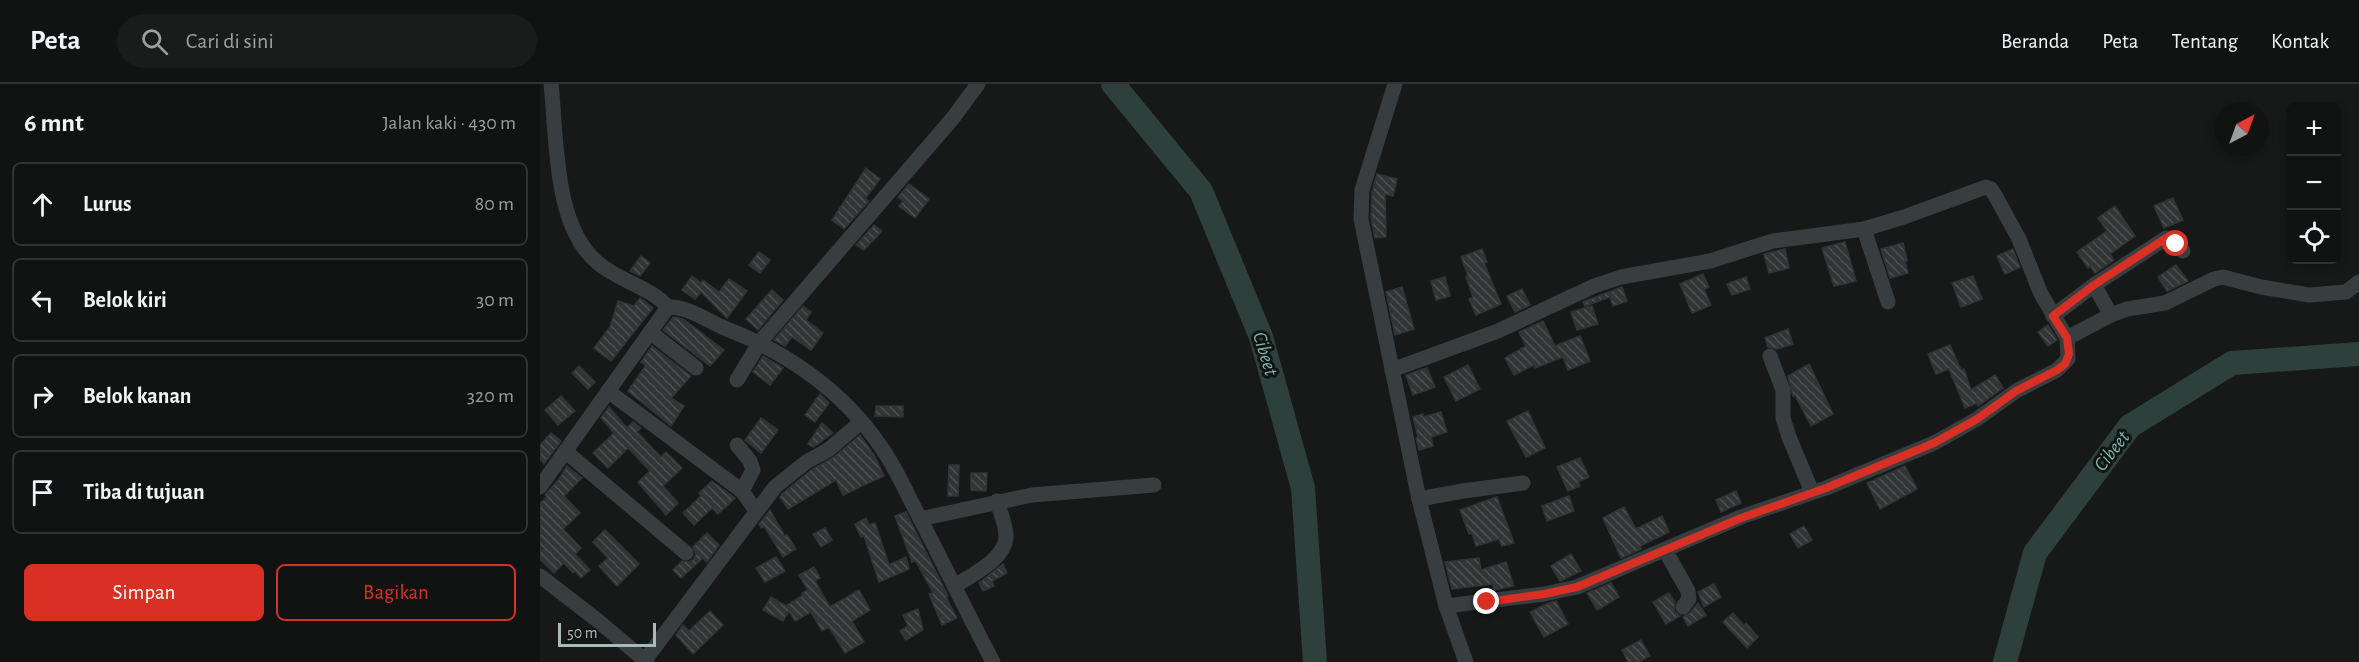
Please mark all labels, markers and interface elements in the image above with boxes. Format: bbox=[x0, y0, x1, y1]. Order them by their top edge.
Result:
search box bbox=[117, 14, 537, 68]
icon: search bbox=[138, 25, 171, 58]
text: Peta bbox=[30, 27, 81, 55]
text: Cari di sini bbox=[186, 30, 274, 52]
text: Beranda bbox=[2001, 31, 2069, 52]
text: Peta bbox=[2102, 31, 2138, 52]
text: Tentang bbox=[2171, 31, 2238, 52]
text: Kontak bbox=[2271, 31, 2329, 52]
north arrow bbox=[2215, 102, 2269, 156]
map controls bbox=[2287, 102, 2341, 264]
button: + bbox=[2287, 102, 2341, 156]
text: 6 mnt bbox=[24, 110, 84, 136]
text: Jalan kaki · 430 m bbox=[383, 113, 516, 133]
button: − bbox=[2287, 156, 2341, 210]
icon: ahead bbox=[26, 188, 59, 221]
text: Lurus bbox=[83, 193, 132, 215]
text: 80 m bbox=[475, 194, 514, 214]
button: locate bbox=[2287, 210, 2341, 264]
route start bbox=[2162, 230, 2188, 256]
icon: left bbox=[26, 284, 59, 317]
text: Belok kiri bbox=[83, 289, 167, 311]
text: 30 m bbox=[476, 290, 514, 310]
water label: Cibeet bbox=[1249, 330, 1281, 379]
icon: right bbox=[26, 380, 59, 413]
text: Belok kanan bbox=[83, 385, 191, 407]
text: 320 m bbox=[467, 386, 514, 406]
water label: Cibeet bbox=[2090, 427, 2134, 475]
icon: arrive bbox=[26, 476, 59, 509]
text: Tiba di tujuan bbox=[83, 481, 205, 503]
button: Simpan bbox=[24, 564, 264, 621]
button: Bagikan bbox=[276, 564, 516, 621]
route end bbox=[1473, 588, 1499, 614]
scale bar bbox=[558, 620, 656, 648]
text: 50 m bbox=[567, 625, 598, 641]

